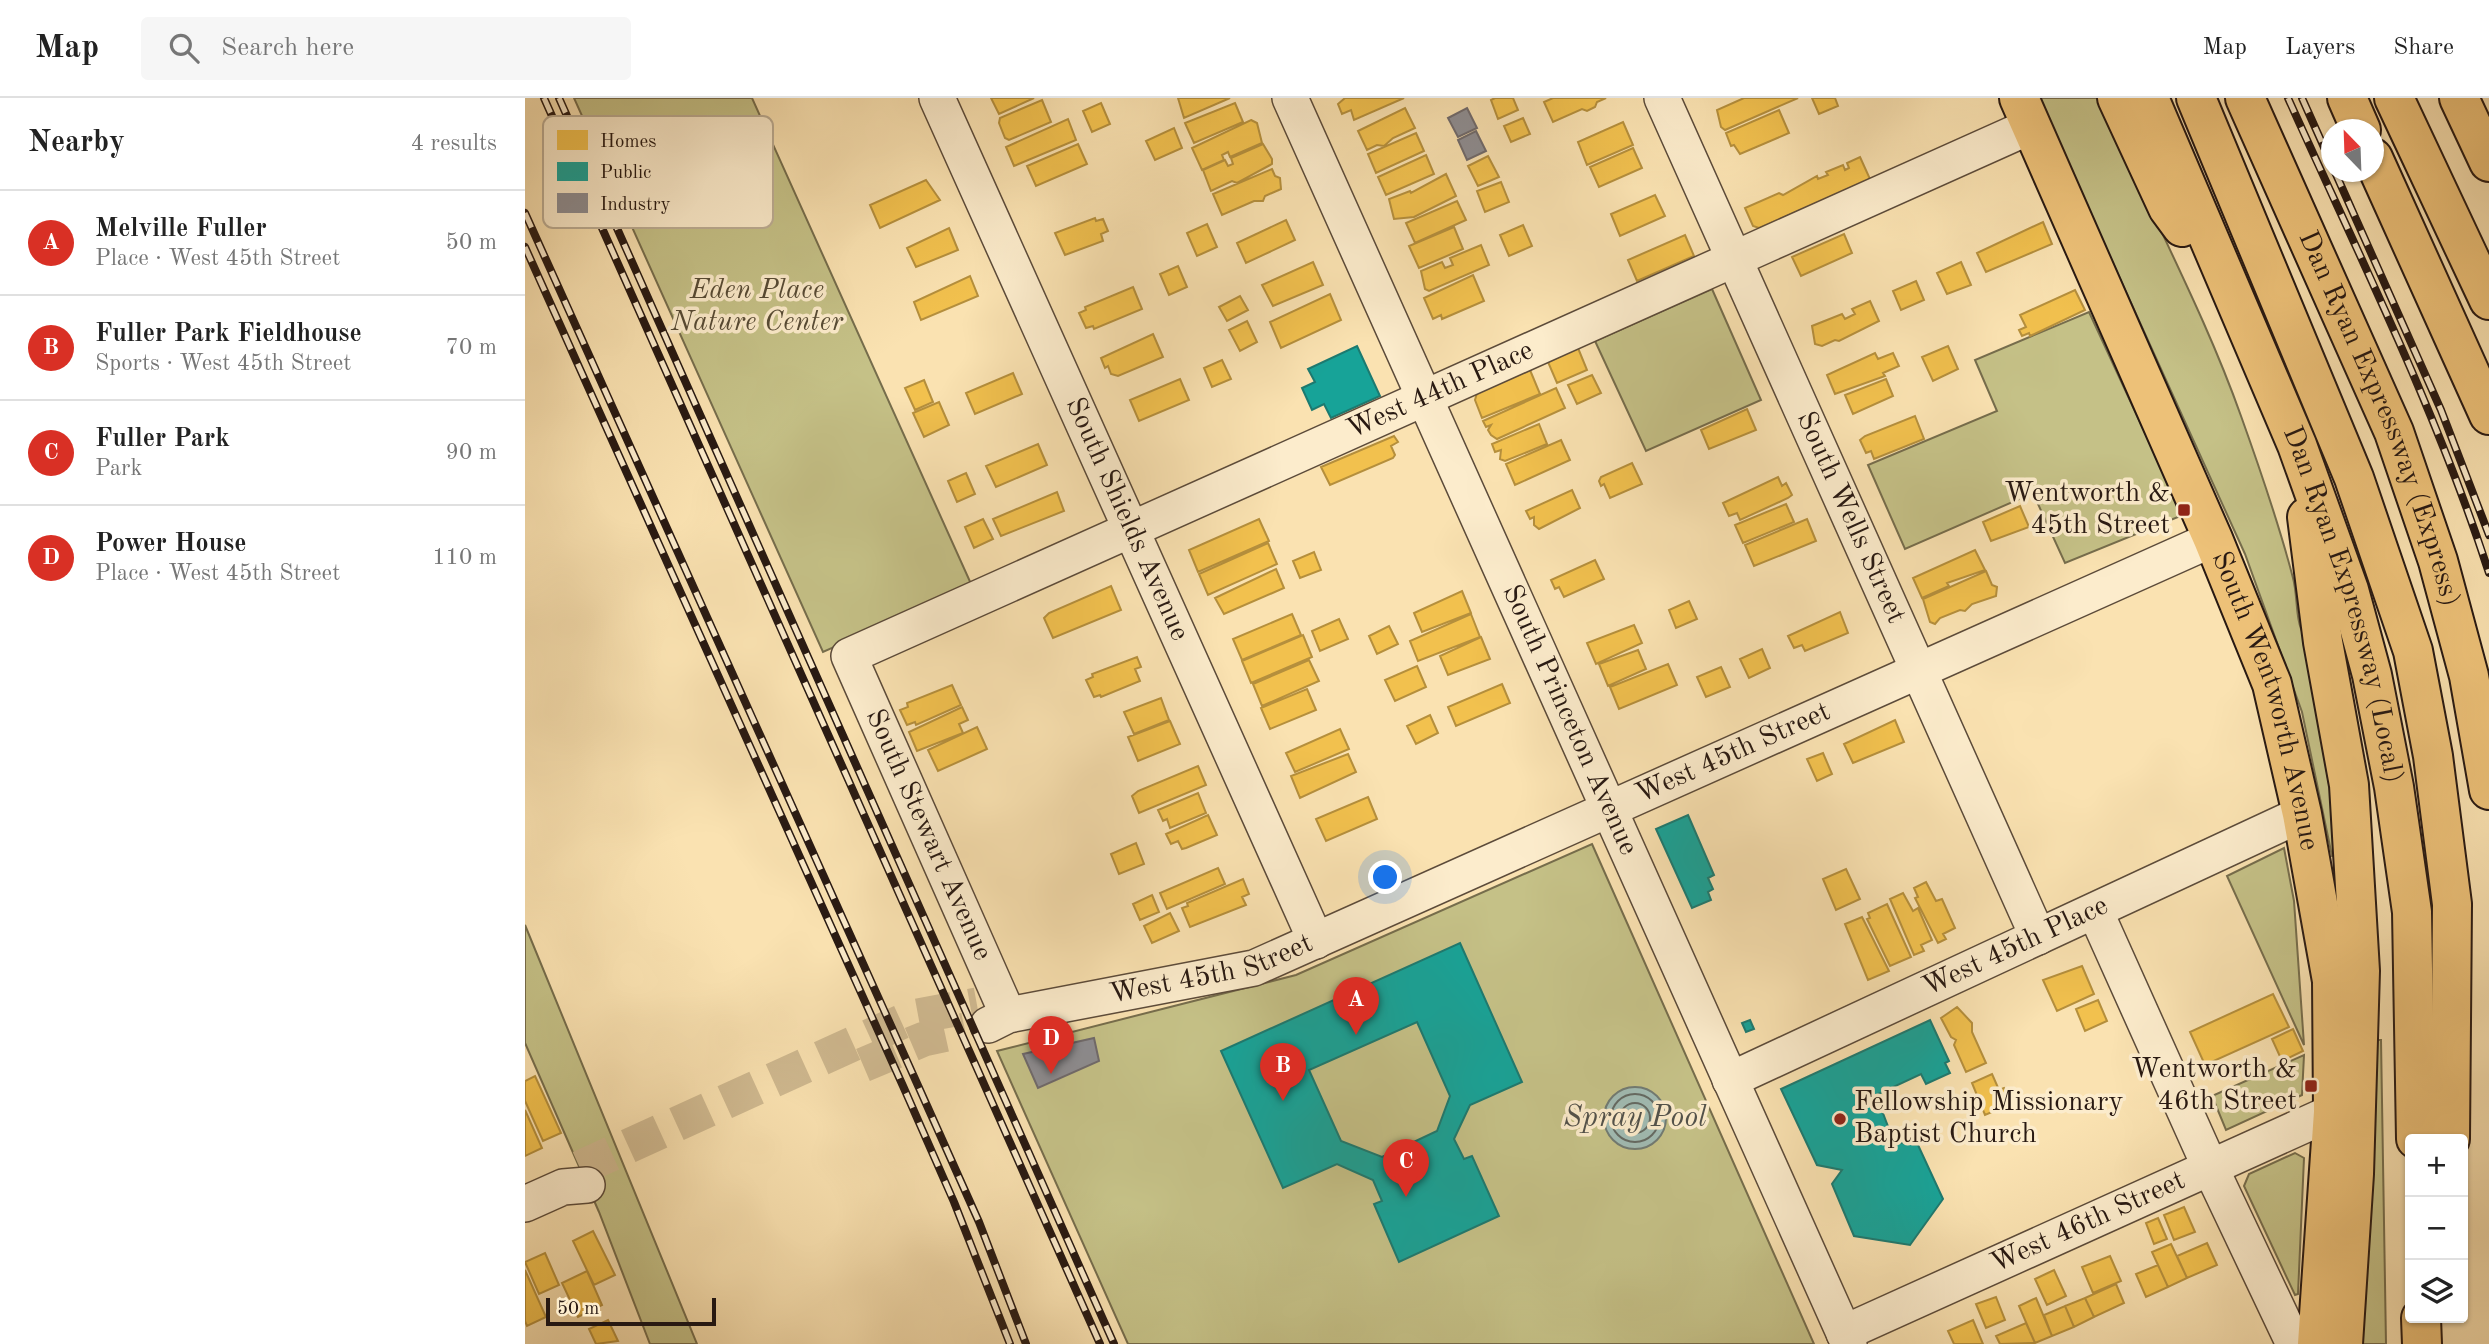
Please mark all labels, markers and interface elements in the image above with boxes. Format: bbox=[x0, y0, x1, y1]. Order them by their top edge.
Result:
search box bbox=[141, 17, 631, 80]
icon: search bbox=[165, 29, 203, 67]
text: Map bbox=[35, 32, 99, 65]
text: Search here bbox=[221, 35, 354, 61]
text: Map bbox=[2203, 36, 2247, 60]
text: Layers bbox=[2285, 36, 2355, 60]
text: Share bbox=[2393, 36, 2454, 60]
legend bbox=[543, 116, 773, 228]
north arrow bbox=[2321, 119, 2384, 182]
text: Nearby bbox=[28, 128, 125, 158]
text: 4 results bbox=[411, 132, 497, 155]
text: Homes bbox=[600, 133, 656, 152]
text: Public bbox=[600, 164, 651, 183]
text: Industry bbox=[600, 196, 671, 215]
text: Melville Fuller bbox=[95, 216, 267, 242]
street label: Dan Ryan Expressway (Express) bbox=[2292, 227, 2464, 610]
text: A bbox=[42, 231, 60, 254]
text: 50 m bbox=[446, 231, 497, 254]
text: Place · West 45th Street bbox=[95, 247, 340, 270]
park label: Eden Place Nature Center bbox=[670, 277, 844, 337]
text: Fuller Park Fieldhouse bbox=[95, 321, 362, 347]
text: B bbox=[43, 336, 59, 359]
text: 70 m bbox=[446, 336, 497, 359]
street label: West 44th Place bbox=[1343, 337, 1538, 445]
text: Sports · West 45th Street bbox=[95, 352, 351, 375]
street label: South Shields Avenue bbox=[1060, 394, 1193, 645]
street label: South Wells Street bbox=[1791, 408, 1910, 628]
street label: Dan Ryan Expressway (Local) bbox=[2277, 422, 2407, 786]
text: Fuller Park bbox=[95, 426, 230, 452]
text: C bbox=[43, 441, 59, 464]
text: 90 m bbox=[446, 441, 497, 464]
text: Park bbox=[95, 457, 142, 480]
place label: Wentworth & 45th Street bbox=[2004, 480, 2170, 540]
marker: Wentworth & 45th Street bbox=[2176, 502, 2192, 518]
text: Power House bbox=[95, 531, 246, 557]
text: D bbox=[42, 546, 60, 569]
text: 110 m bbox=[432, 546, 497, 569]
street label: South Wentworth Avenue bbox=[2206, 548, 2322, 853]
text: Place · West 45th Street bbox=[95, 562, 340, 585]
street label: South Princeton Avenue bbox=[1496, 581, 1642, 860]
street label: West 45th Street bbox=[1632, 698, 1835, 809]
street label: South Stewart Avenue bbox=[860, 705, 996, 965]
your location bbox=[1368, 860, 1402, 894]
street label: West 45th Place bbox=[1919, 892, 2113, 1002]
street label: West 45th Street bbox=[1107, 930, 1317, 1009]
pin: A bbox=[1333, 977, 1379, 1035]
pin: D bbox=[1028, 1016, 1074, 1074]
pin: B bbox=[1260, 1043, 1306, 1101]
place label: Wentworth & 46th Street bbox=[2131, 1056, 2297, 1116]
marker: Wentworth & 46th Street bbox=[2303, 1078, 2319, 1094]
place label: Fellowship Missionary Baptist Church bbox=[1854, 1089, 2124, 1149]
water label: Spray Pool bbox=[1563, 1103, 1707, 1133]
marker: Fellowship Missionary Baptist Church bbox=[1832, 1111, 1848, 1127]
map controls bbox=[2405, 1134, 2468, 1323]
button: + bbox=[2405, 1134, 2468, 1197]
pin: C bbox=[1383, 1139, 1429, 1197]
street label: West 46th Street bbox=[1987, 1167, 2189, 1279]
button: − bbox=[2405, 1197, 2468, 1260]
button: layers bbox=[2405, 1260, 2468, 1323]
scale bar bbox=[546, 1295, 716, 1327]
text: 50 m bbox=[557, 1300, 599, 1319]

